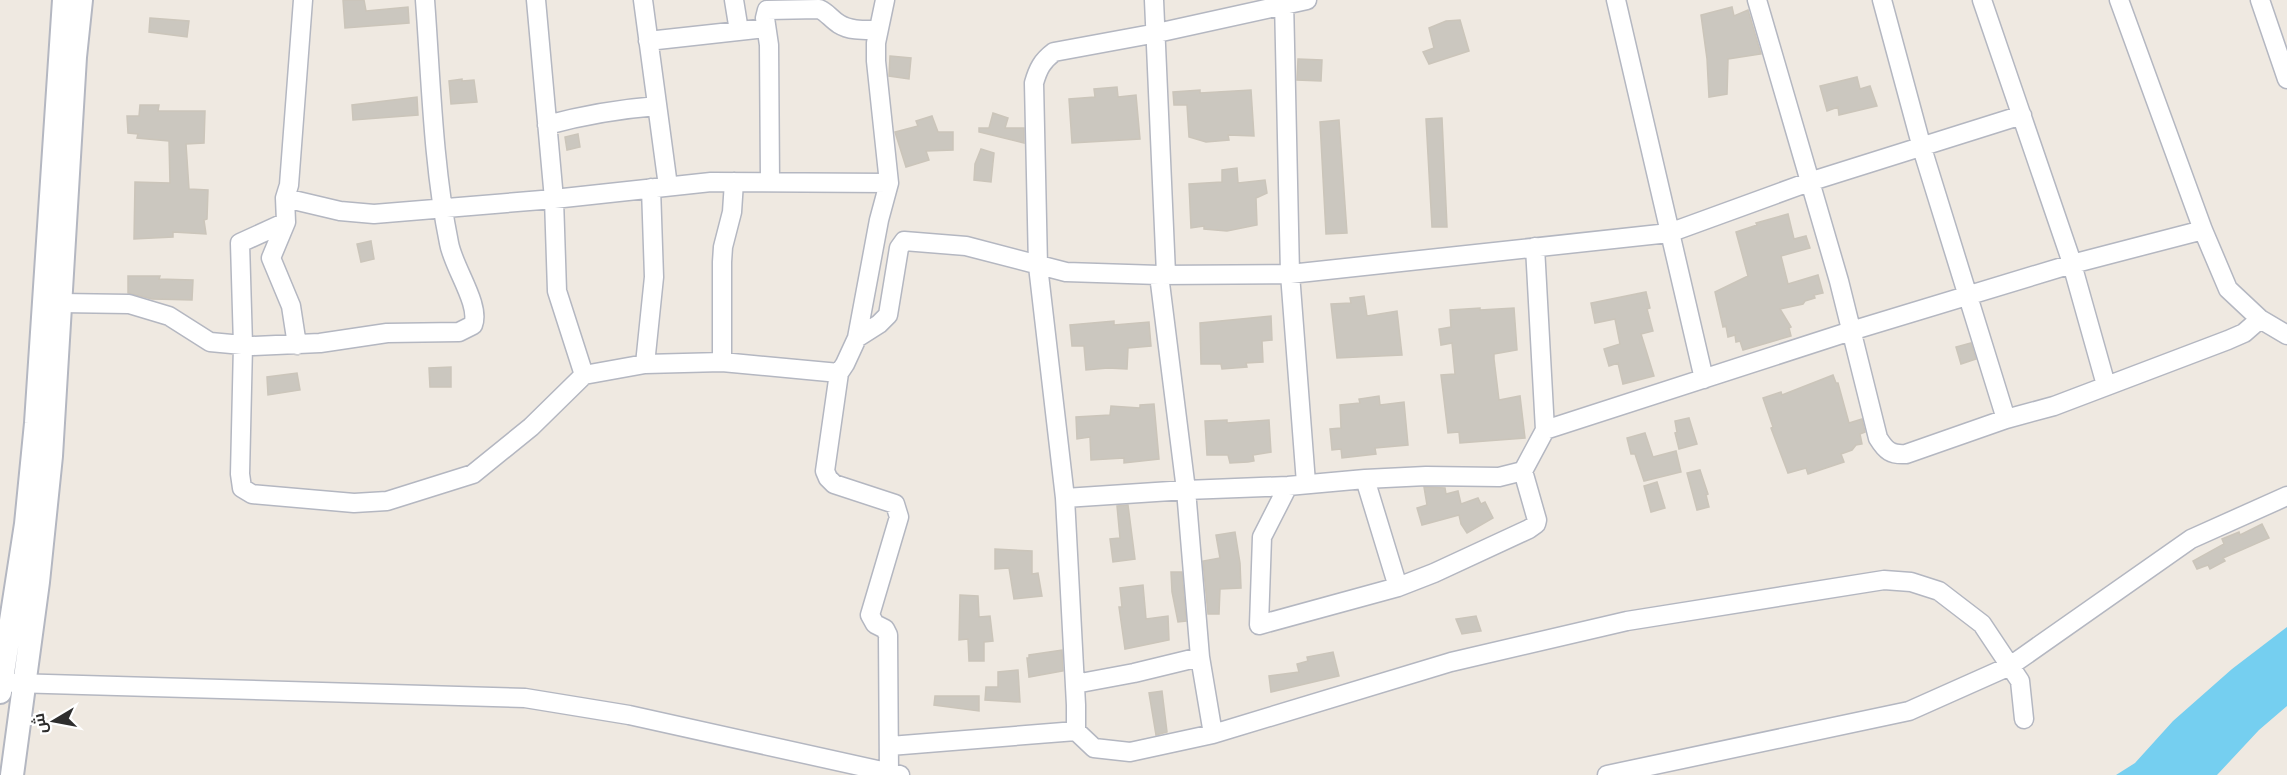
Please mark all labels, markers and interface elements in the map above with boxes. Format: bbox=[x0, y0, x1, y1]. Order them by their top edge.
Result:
north arrow bbox=[24, 691, 84, 751]
text: ش bbox=[29, 712, 52, 735]

